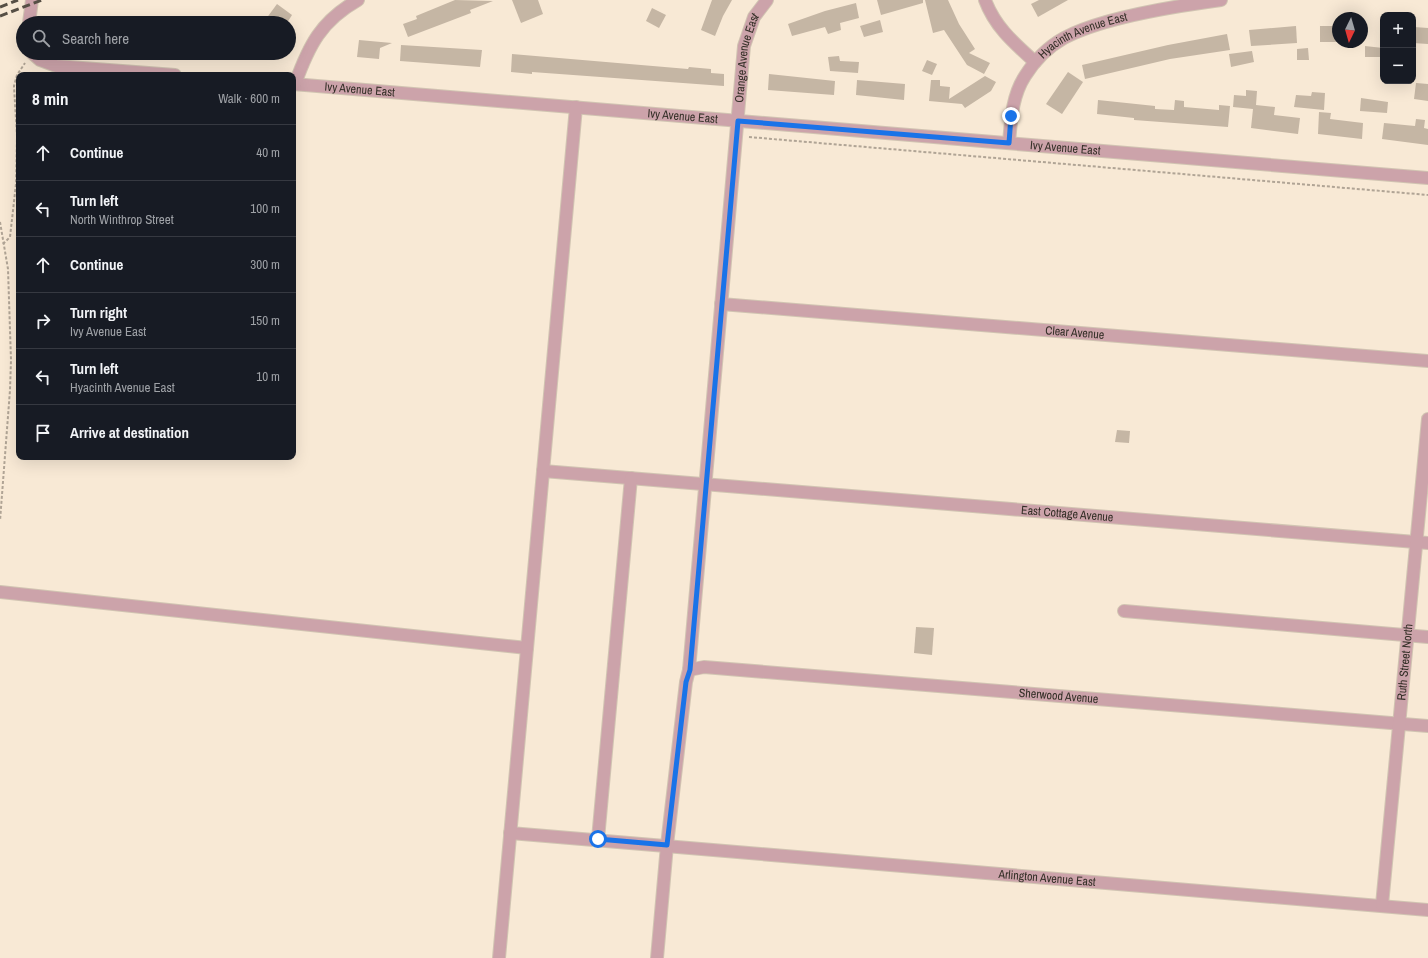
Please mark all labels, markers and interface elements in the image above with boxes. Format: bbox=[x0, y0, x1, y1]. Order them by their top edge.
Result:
street label: Orange Avenue East bbox=[731, 9, 763, 103]
street label: Hyacinth Avenue East bbox=[1035, 9, 1129, 62]
north arrow bbox=[1332, 12, 1368, 48]
map controls bbox=[1380, 12, 1416, 84]
button: + bbox=[1380, 12, 1416, 48]
search box bbox=[16, 16, 296, 60]
icon: search bbox=[30, 27, 52, 49]
text: Search here bbox=[62, 28, 129, 49]
button: − bbox=[1380, 48, 1416, 84]
street label: Ivy Avenue East bbox=[324, 79, 396, 100]
text: 8 min bbox=[32, 87, 68, 110]
text: Walk · 600 m bbox=[218, 90, 280, 107]
street label: Ivy Avenue East bbox=[647, 105, 719, 127]
route end bbox=[1002, 107, 1020, 125]
street label: Ivy Avenue East bbox=[1030, 137, 1101, 159]
icon: ahead bbox=[32, 142, 54, 164]
text: Continue bbox=[70, 142, 123, 163]
text: 40 m bbox=[256, 144, 280, 161]
text: Turn left bbox=[70, 190, 118, 211]
icon: left bbox=[32, 198, 54, 220]
text: 100 m bbox=[250, 200, 280, 217]
text: North Winthrop Street bbox=[70, 211, 174, 228]
icon: ahead bbox=[32, 254, 54, 276]
text: Continue bbox=[70, 254, 123, 275]
text: 300 m bbox=[250, 256, 280, 273]
text: Turn right bbox=[70, 302, 127, 323]
icon: right bbox=[32, 310, 54, 332]
text: 150 m bbox=[250, 312, 280, 329]
street label: Clear Avenue bbox=[1045, 322, 1105, 343]
text: Ivy Avenue East bbox=[70, 323, 146, 340]
text: Turn left bbox=[70, 358, 118, 379]
icon: left bbox=[32, 366, 54, 388]
text: 10 m bbox=[256, 368, 280, 385]
text: Hyacinth Avenue East bbox=[70, 379, 175, 396]
icon: arrive bbox=[32, 422, 54, 444]
text: Arrive at destination bbox=[70, 422, 189, 443]
street label: East Cottage Avenue bbox=[1021, 502, 1114, 525]
street label: Ruth Street North bbox=[1393, 623, 1417, 701]
street label: Sherwood Avenue bbox=[1018, 685, 1099, 707]
route start bbox=[589, 830, 607, 848]
street label: Arlington Avenue East bbox=[997, 866, 1097, 890]

